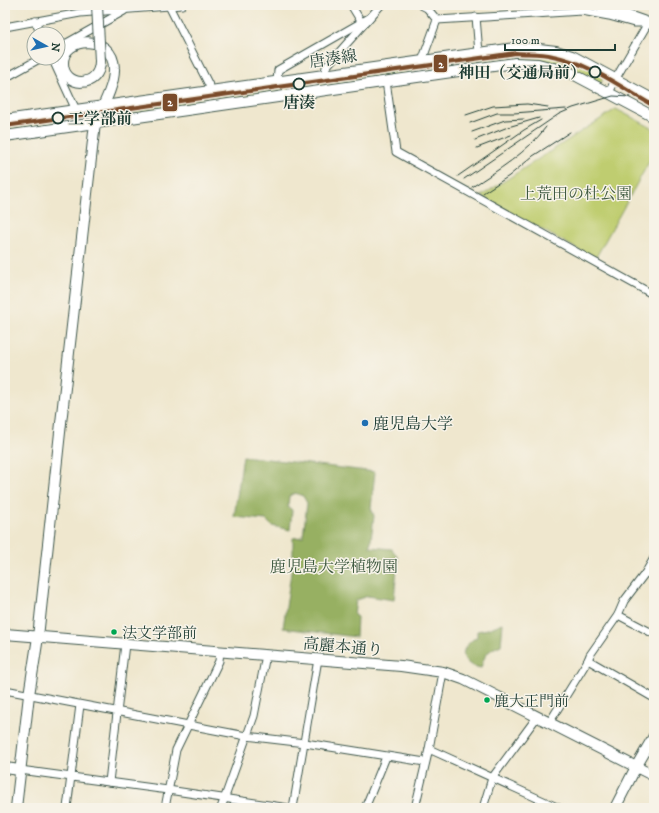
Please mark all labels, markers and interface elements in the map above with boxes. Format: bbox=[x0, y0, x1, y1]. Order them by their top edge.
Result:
north arrow bbox=[26, 26, 66, 66]
scale bar bbox=[505, 26, 615, 52]
text: 100 m bbox=[511, 33, 540, 48]
text: N bbox=[47, 42, 62, 53]
street label: 唐湊線 bbox=[308, 46, 358, 72]
line badge: 2 bbox=[433, 54, 448, 73]
text: 2 bbox=[438, 58, 444, 72]
place label: 神田（交通局前） bbox=[458, 63, 586, 83]
marker: 神田（交通局前） bbox=[588, 65, 602, 79]
marker: 唐湊 bbox=[292, 77, 306, 91]
line badge: 2 bbox=[162, 93, 178, 112]
place label: 唐湊 bbox=[283, 93, 315, 113]
text: 2 bbox=[167, 96, 173, 110]
place label: 工学部前 bbox=[68, 109, 132, 129]
marker: 工学部前 bbox=[51, 111, 65, 125]
park label: 上荒田の杜公園 bbox=[520, 184, 632, 204]
place label: 鹿児島大学 bbox=[373, 414, 453, 434]
marker: 鹿児島大学 bbox=[360, 418, 370, 428]
park label: 鹿児島大学植物園 bbox=[270, 557, 398, 577]
place label: 法文学部前 bbox=[122, 624, 197, 643]
marker: 法文学部前 bbox=[109, 627, 119, 637]
street label: 高麗本通り bbox=[302, 634, 384, 660]
place label: 鹿大正門前 bbox=[494, 692, 569, 711]
marker: 鹿大正門前 bbox=[482, 695, 492, 705]

